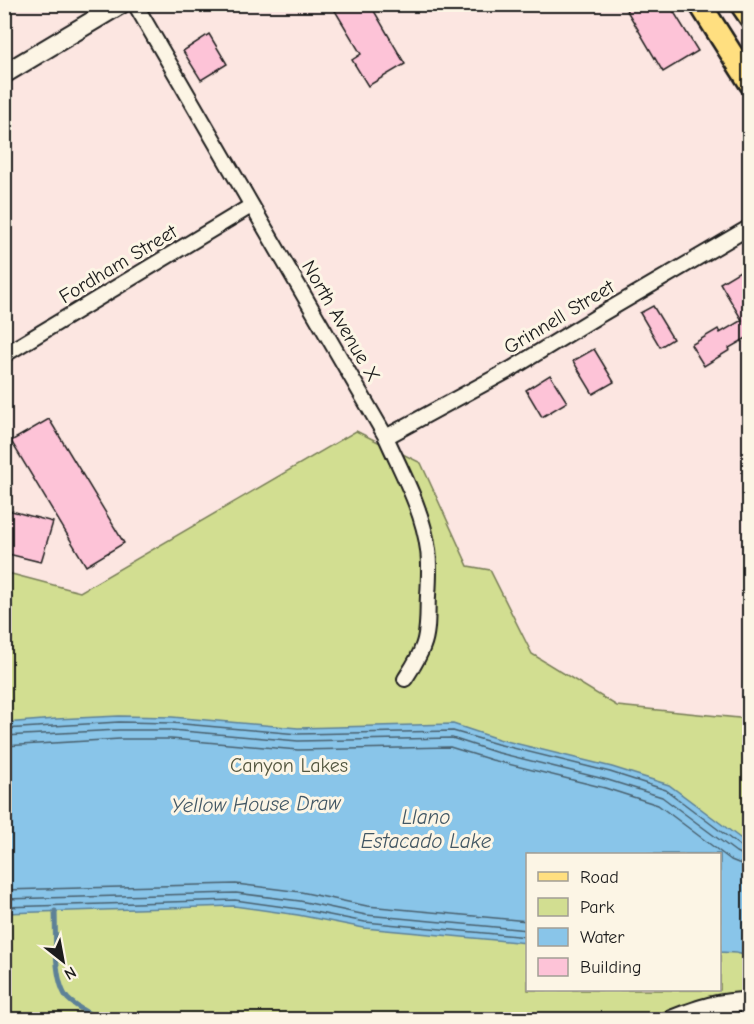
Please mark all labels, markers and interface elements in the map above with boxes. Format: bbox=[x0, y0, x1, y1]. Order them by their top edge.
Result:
street label: Fordham Street bbox=[55, 219, 182, 308]
street label: North Avenue X bbox=[297, 256, 385, 386]
street label: Grinnell Street bbox=[500, 274, 619, 359]
park label: Canyon Lakes bbox=[230, 754, 348, 777]
water label: Yellow House Draw bbox=[171, 790, 342, 817]
water label: Llano Estacado Lake bbox=[361, 805, 492, 853]
legend bbox=[526, 853, 721, 991]
text: Road bbox=[580, 867, 619, 888]
text: Park bbox=[580, 897, 615, 918]
text: Water bbox=[580, 927, 625, 948]
north arrow bbox=[33, 931, 93, 991]
text: Building bbox=[580, 957, 642, 978]
text: N bbox=[61, 963, 79, 983]

